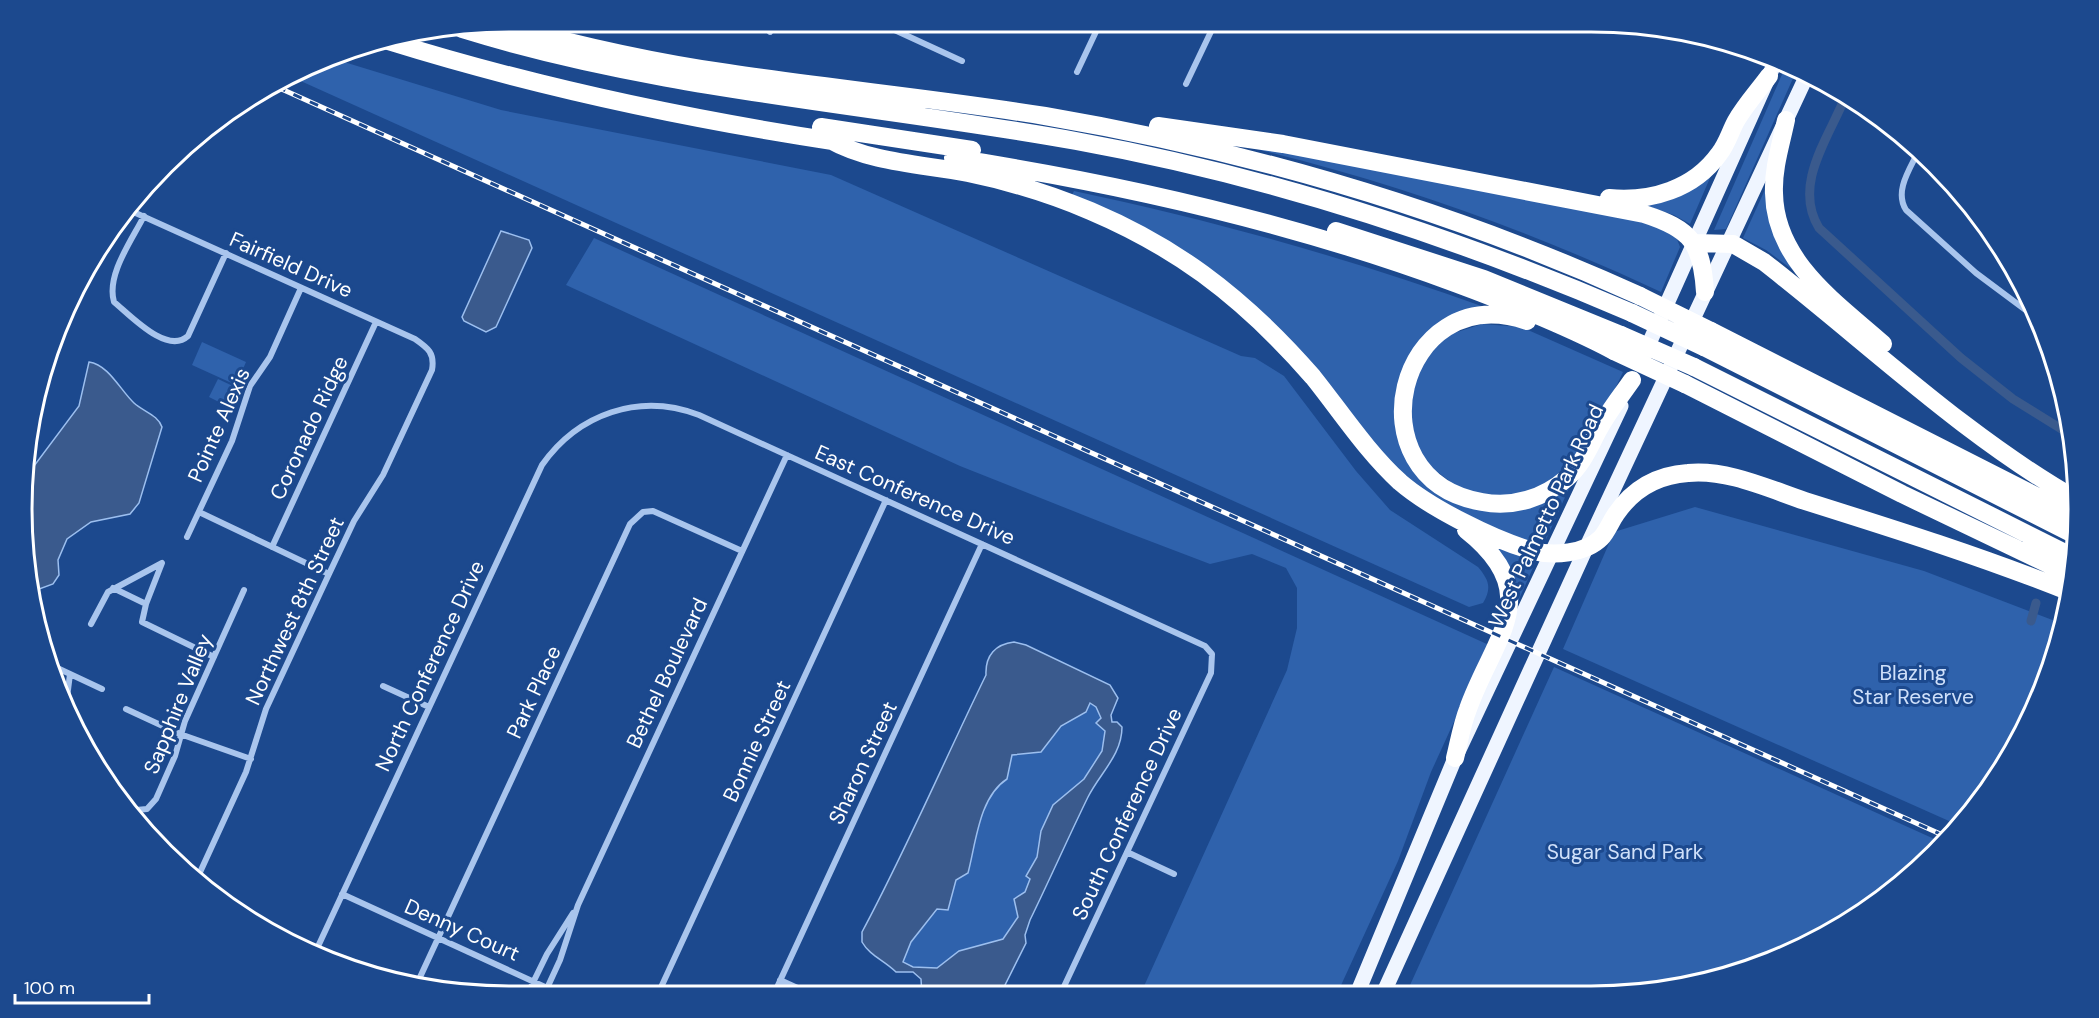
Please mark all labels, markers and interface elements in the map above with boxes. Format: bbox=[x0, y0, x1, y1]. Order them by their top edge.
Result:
street label: Fairfield Drive bbox=[225, 225, 357, 305]
street label: Coronado Ridge bbox=[263, 351, 355, 505]
street label: Pointe Alexis bbox=[181, 363, 257, 487]
street label: West Palmetto Park Road bbox=[1482, 400, 1610, 632]
street label: East Conference Drive bbox=[811, 438, 1019, 552]
street label: Northwest 8th Street bbox=[239, 512, 351, 710]
street label: North Conference Drive bbox=[369, 556, 491, 776]
street label: Bethel Boulevard bbox=[620, 593, 714, 753]
street label: Sapphire Valley bbox=[137, 630, 219, 778]
street label: Park Place bbox=[500, 641, 568, 743]
park label: Blazing Star Reserve bbox=[1852, 659, 1974, 711]
street label: Bonnie Street bbox=[717, 676, 797, 806]
street label: Sharon Street bbox=[822, 697, 904, 829]
street label: South Conference Drive bbox=[1065, 703, 1189, 925]
park label: Sugar Sand Park bbox=[1547, 838, 1704, 866]
street label: Denny Court bbox=[400, 892, 524, 968]
scale bar bbox=[15, 967, 148, 1005]
text: 100 m bbox=[24, 976, 75, 1000]

